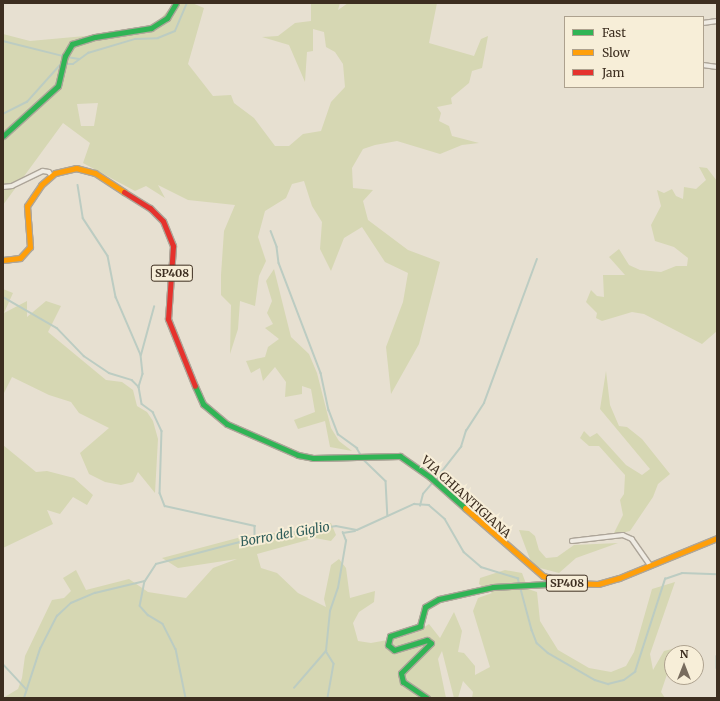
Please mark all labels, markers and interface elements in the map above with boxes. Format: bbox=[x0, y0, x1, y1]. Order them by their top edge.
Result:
legend bbox=[564, 16, 704, 88]
text: Fast bbox=[602, 25, 626, 40]
text: Slow bbox=[602, 45, 630, 60]
text: Jam bbox=[602, 65, 624, 80]
road number: SP408 bbox=[150, 264, 194, 282]
street label: VIA CHIANTIGIANA bbox=[418, 453, 514, 541]
water label: Borro del Giglio bbox=[239, 519, 331, 551]
road number: SP408 bbox=[545, 574, 589, 592]
north arrow bbox=[664, 645, 704, 685]
text: N bbox=[680, 647, 688, 661]

